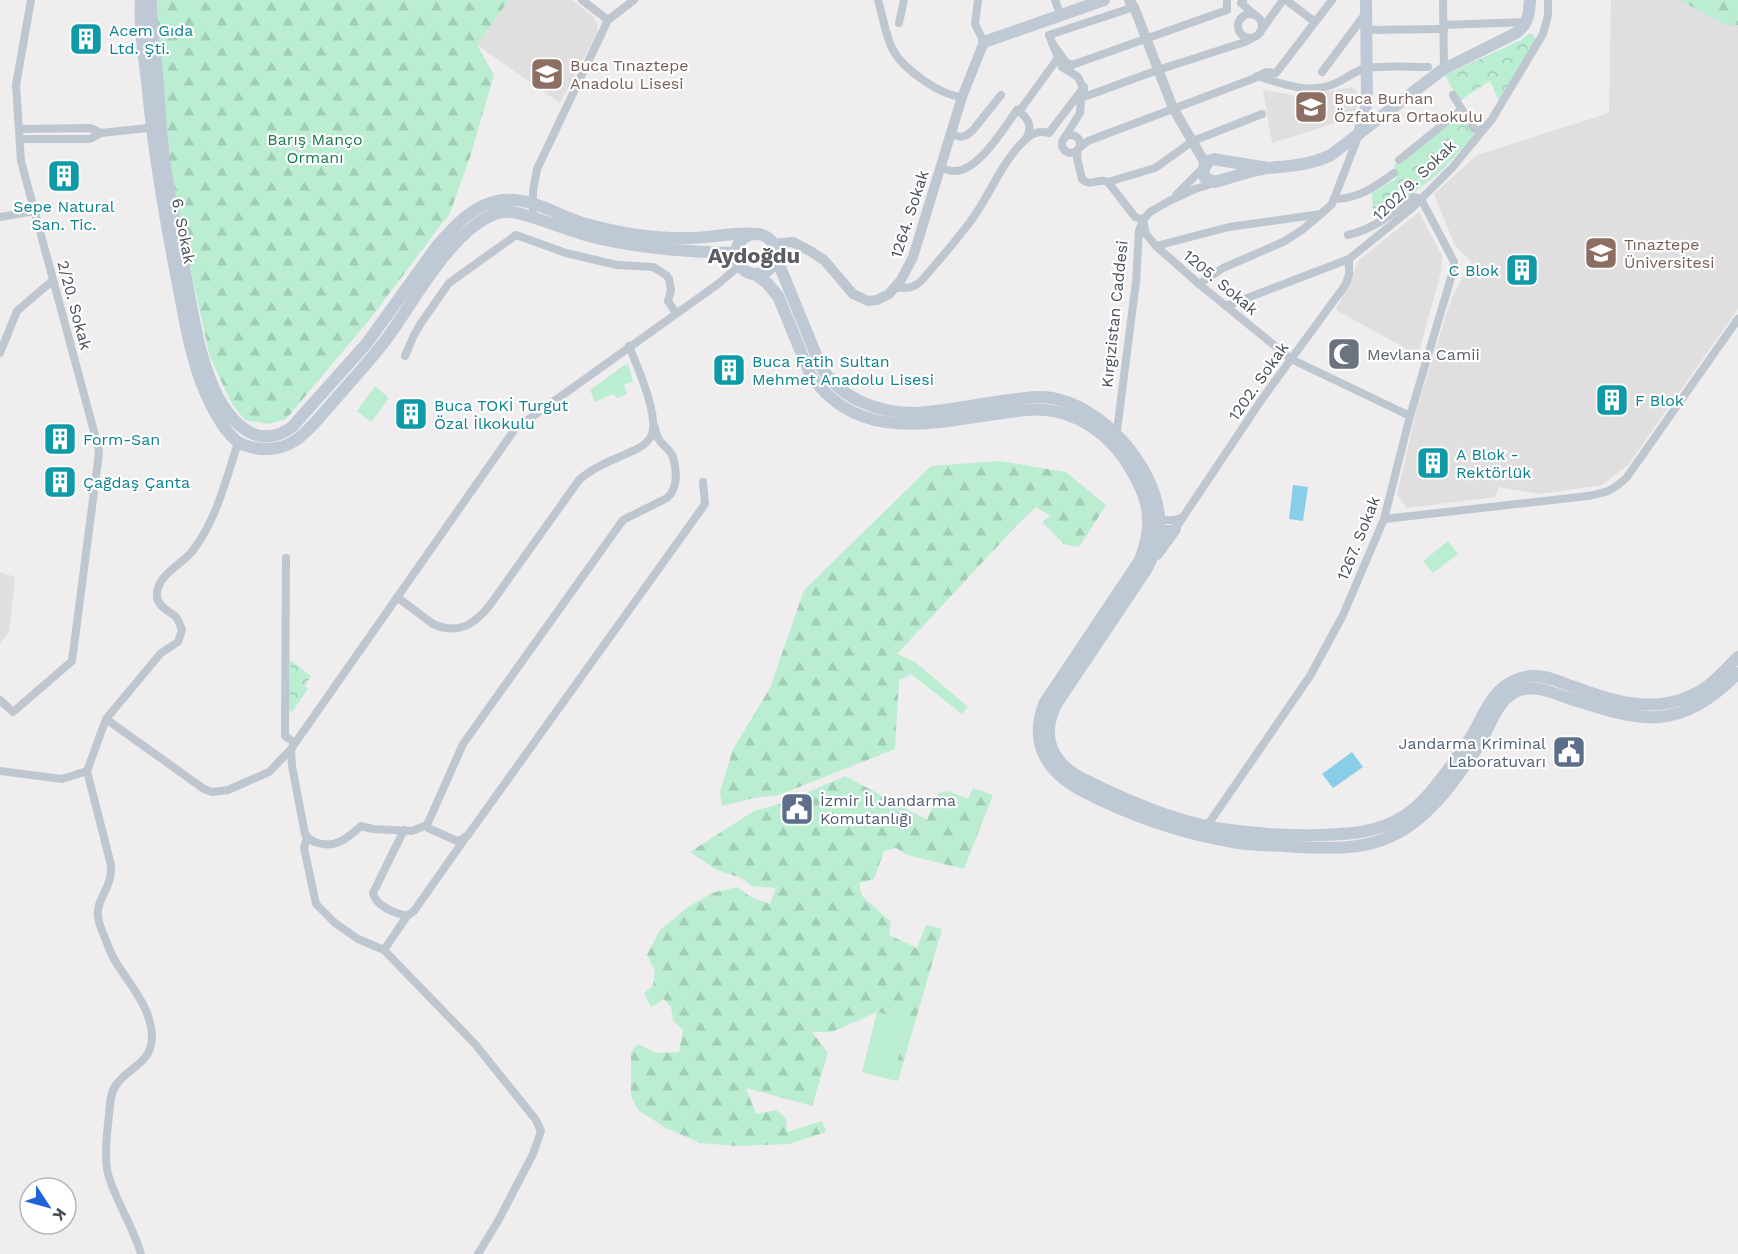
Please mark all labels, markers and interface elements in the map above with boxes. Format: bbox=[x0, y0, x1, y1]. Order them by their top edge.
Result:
building icon: Acem Gıda Ltd. Şti. bbox=[68, 21, 104, 57]
place label: Acem Gıda Ltd. Şti. bbox=[109, 21, 193, 58]
school or university icon: Buca Tınaztepe Anadolu Lisesi bbox=[529, 56, 565, 92]
place label: Buca Tınaztepe Anadolu Lisesi bbox=[570, 56, 689, 93]
school or university icon: Buca Burhan Özfatura Ortaokulu bbox=[1293, 89, 1329, 125]
place label: Buca Burhan Özfatura Ortaokulu bbox=[1334, 89, 1483, 126]
park label: Barış Manço Ormanı bbox=[267, 130, 363, 167]
street label: 1202/9. Sokak bbox=[1369, 136, 1460, 225]
building icon: Sepe Natural San. Tic. bbox=[46, 158, 82, 194]
street label: 1264. Sokak bbox=[886, 168, 933, 261]
place label: Sepe Natural San. Tic. bbox=[13, 197, 115, 234]
street label: 6. Sokak bbox=[168, 197, 199, 265]
school or university icon: Tınaztepe Üniversitesi bbox=[1583, 235, 1619, 271]
place label: Tınaztepe Üniversitesi bbox=[1624, 235, 1714, 272]
street label: Kırgızistan Caddesi bbox=[1097, 239, 1132, 389]
district label: Aydoğdu bbox=[708, 243, 800, 268]
street label: 1205. Sokak bbox=[1180, 246, 1262, 319]
building icon: C Blok bbox=[1504, 252, 1540, 288]
street label: 2/20. Sokak bbox=[53, 258, 96, 352]
place label: C Blok bbox=[1449, 261, 1499, 280]
mosque icon: Mevlana Camii bbox=[1326, 336, 1362, 372]
street label: 1202. Sokak bbox=[1224, 338, 1292, 424]
place label: Mevlana Camii bbox=[1367, 345, 1480, 364]
building icon: Buca Fatih Sultan Mehmet Anadolu Lisesi bbox=[711, 352, 747, 388]
place label: Buca Fatih Sultan Mehmet Anadolu Lisesi bbox=[752, 352, 934, 389]
building icon: F Blok bbox=[1594, 382, 1630, 418]
place label: F Blok bbox=[1635, 391, 1684, 410]
building icon: Buca TOKİ Turgut Özal İlkokulu bbox=[393, 396, 429, 432]
place label: Buca TOKİ Turgut Özal İlkokulu bbox=[434, 396, 569, 433]
building icon: Form-San bbox=[42, 421, 78, 457]
place label: Form-San bbox=[83, 430, 160, 449]
building icon: A Blok - Rektörlük bbox=[1415, 445, 1451, 481]
place label: A Blok - Rektörlük bbox=[1456, 445, 1531, 482]
building icon: Çağdaş Çanta bbox=[42, 464, 78, 500]
place label: Çağdaş Çanta bbox=[83, 473, 190, 492]
street label: 1267. Sokak bbox=[1333, 493, 1384, 583]
place label: Jandarma Kriminal Laboratuvarı bbox=[1399, 734, 1546, 771]
public building icon: Jandarma Kriminal Laboratuvarı bbox=[1551, 734, 1587, 770]
public building icon: İzmir İl Jandarma Komutanlığı bbox=[779, 791, 815, 827]
place label: İzmir İl Jandarma Komutanlığı bbox=[820, 791, 956, 828]
north arrow bbox=[18, 1176, 78, 1236]
text: K bbox=[49, 1204, 71, 1225]

